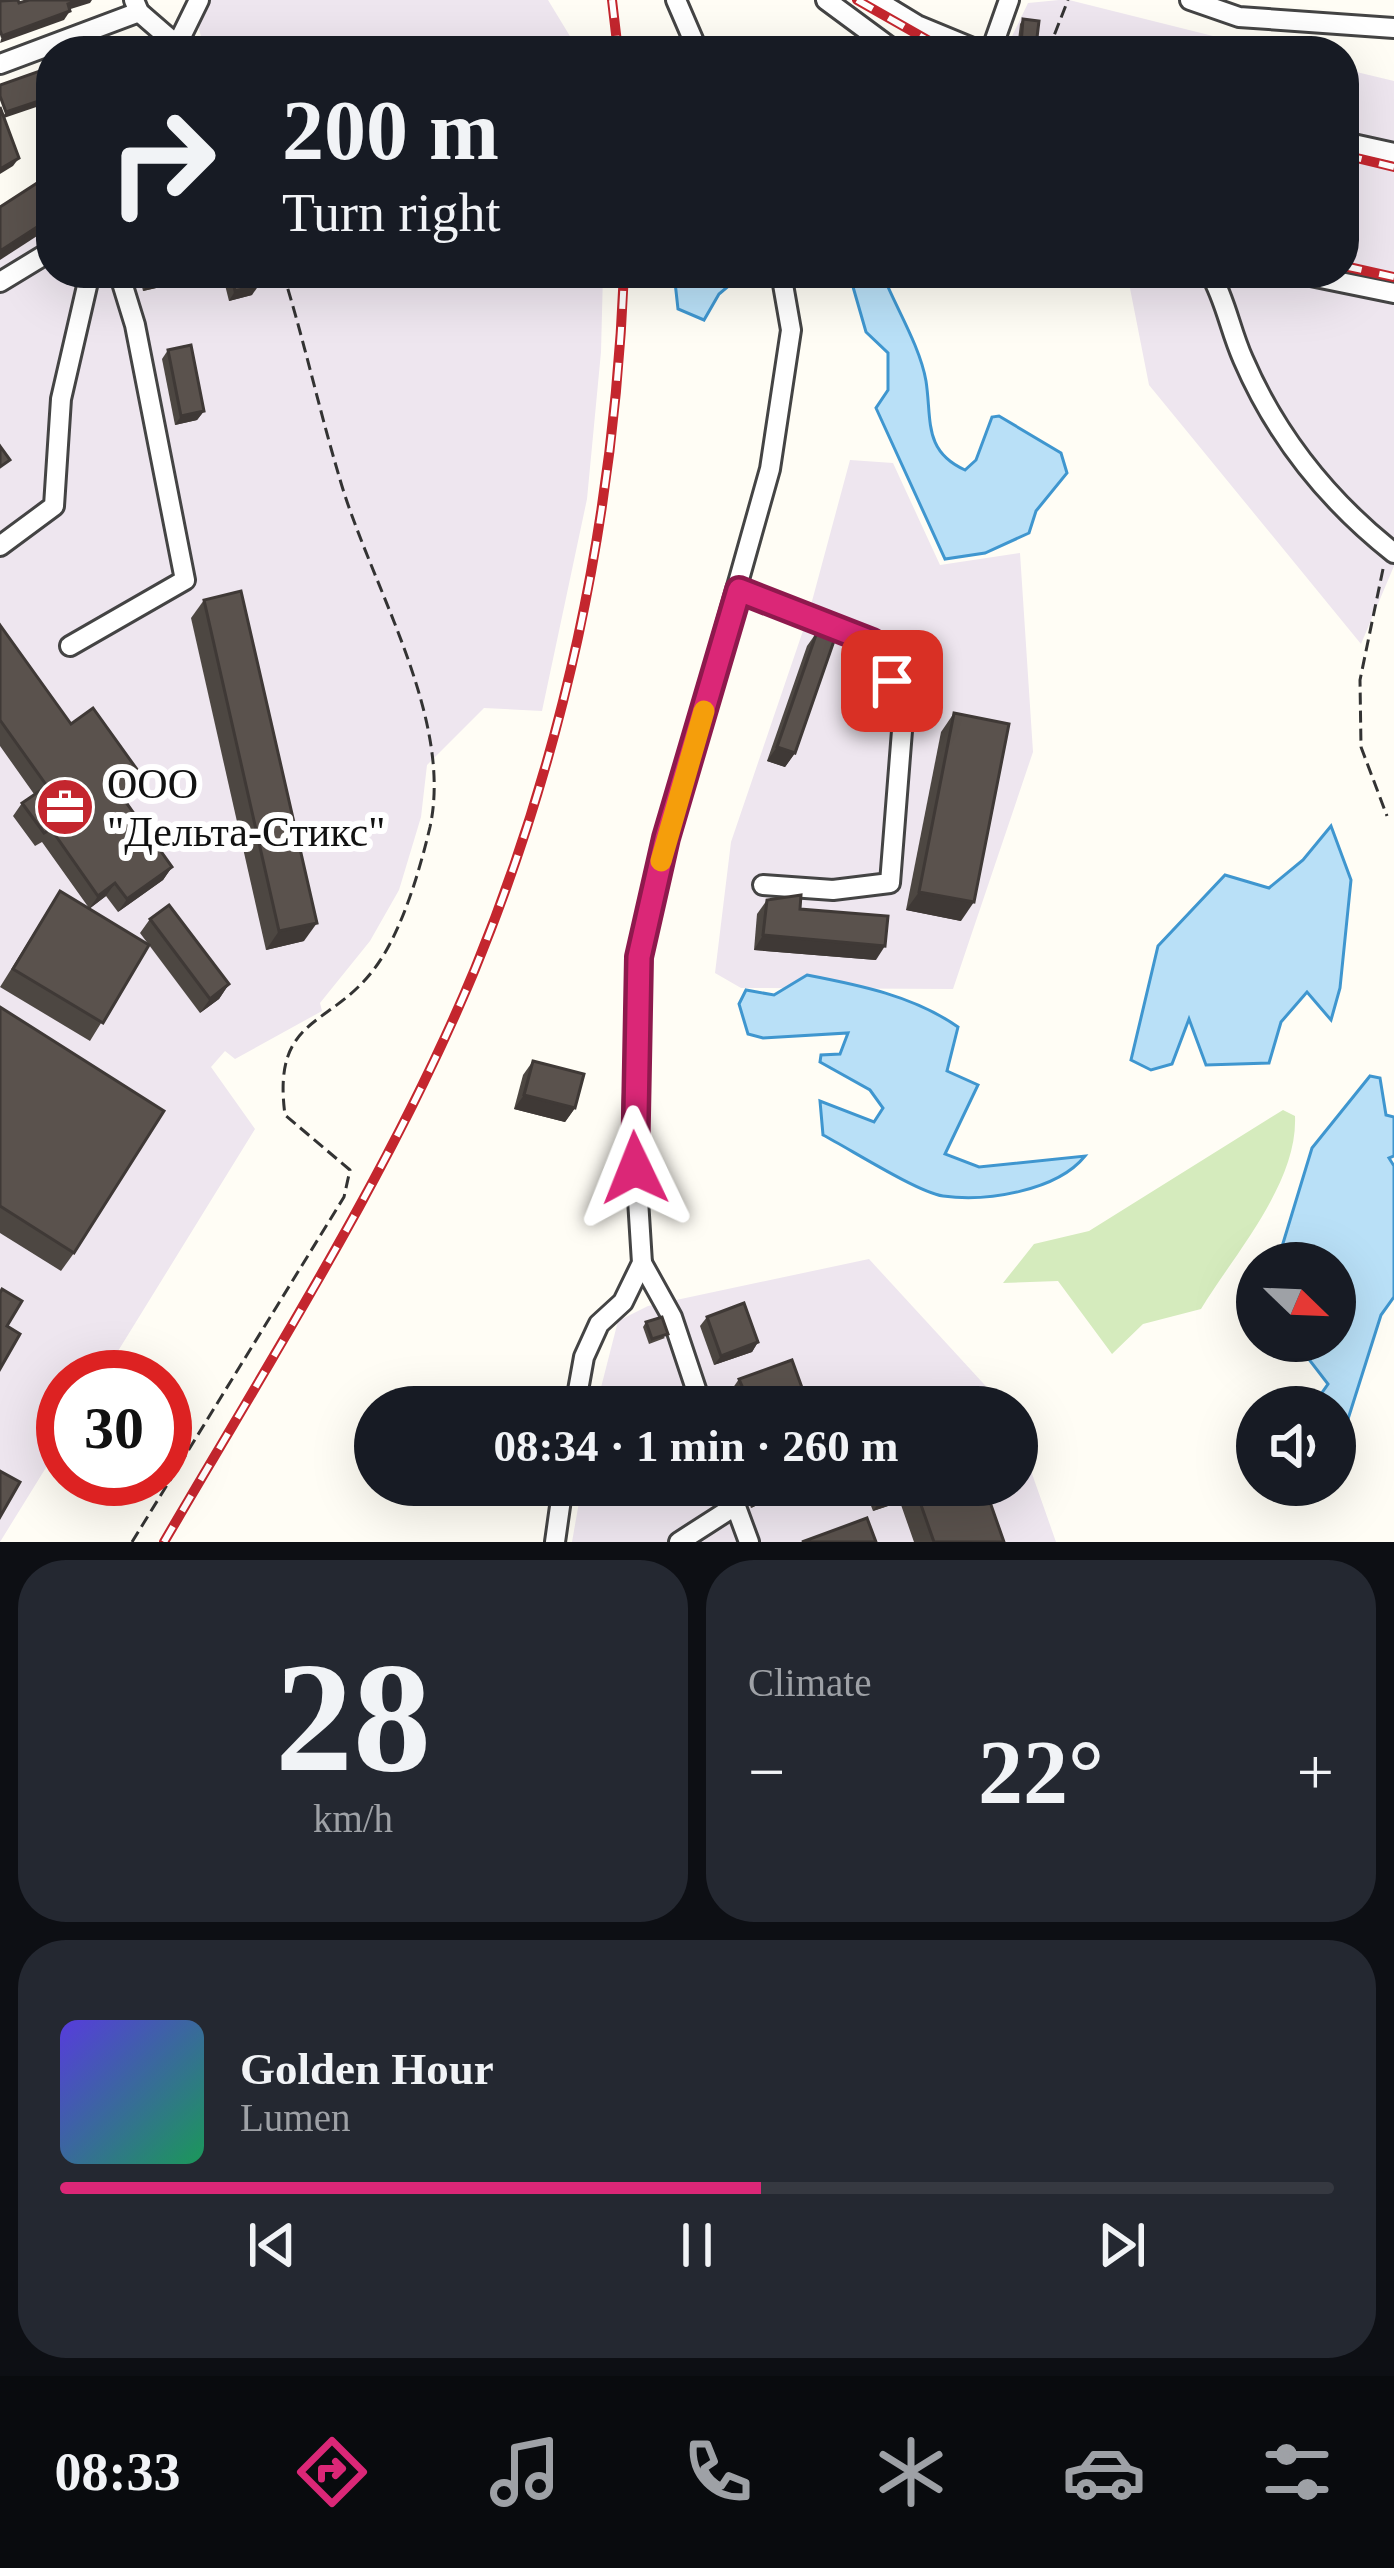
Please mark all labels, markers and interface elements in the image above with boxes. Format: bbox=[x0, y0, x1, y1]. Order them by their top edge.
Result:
icon: right bbox=[84, 84, 240, 240]
text: 200 m bbox=[282, 84, 499, 177]
text: Turn right bbox=[282, 183, 501, 243]
pin bbox=[841, 630, 943, 732]
icon: arrive bbox=[859, 648, 925, 714]
place label: ООО "Дельта-Стикс" bbox=[107, 761, 385, 855]
office icon: ООО "Дельта-Стикс" bbox=[34, 776, 96, 838]
position arrow bbox=[572, 1105, 698, 1231]
north arrow bbox=[1236, 1242, 1356, 1362]
map controls bbox=[1236, 1242, 1356, 1506]
speed limit sign: 30 bbox=[36, 1350, 192, 1506]
button: sound bbox=[1236, 1386, 1356, 1506]
text: 08:34 · 1 min · 260 m bbox=[494, 1421, 899, 1471]
text: 28 bbox=[275, 1631, 431, 1804]
text: Climate bbox=[748, 1661, 871, 1704]
text: 22° bbox=[978, 1723, 1104, 1822]
text: − bbox=[748, 1735, 785, 1808]
text: + bbox=[1297, 1735, 1334, 1808]
text: km/h bbox=[313, 1797, 393, 1840]
text: Golden Hour bbox=[240, 2044, 494, 2094]
text: Lumen bbox=[240, 2096, 350, 2139]
icon: previous bbox=[239, 2212, 305, 2278]
icon: pause bbox=[664, 2212, 730, 2278]
icon: next bbox=[1089, 2212, 1155, 2278]
icon: directions bbox=[290, 2430, 374, 2514]
icon: music bbox=[483, 2430, 567, 2514]
icon: phone bbox=[676, 2430, 760, 2514]
icon: climate bbox=[869, 2430, 953, 2514]
icon: car bbox=[1062, 2430, 1146, 2514]
icon: filters bbox=[1255, 2430, 1339, 2514]
text: 08:33 bbox=[55, 2442, 181, 2502]

